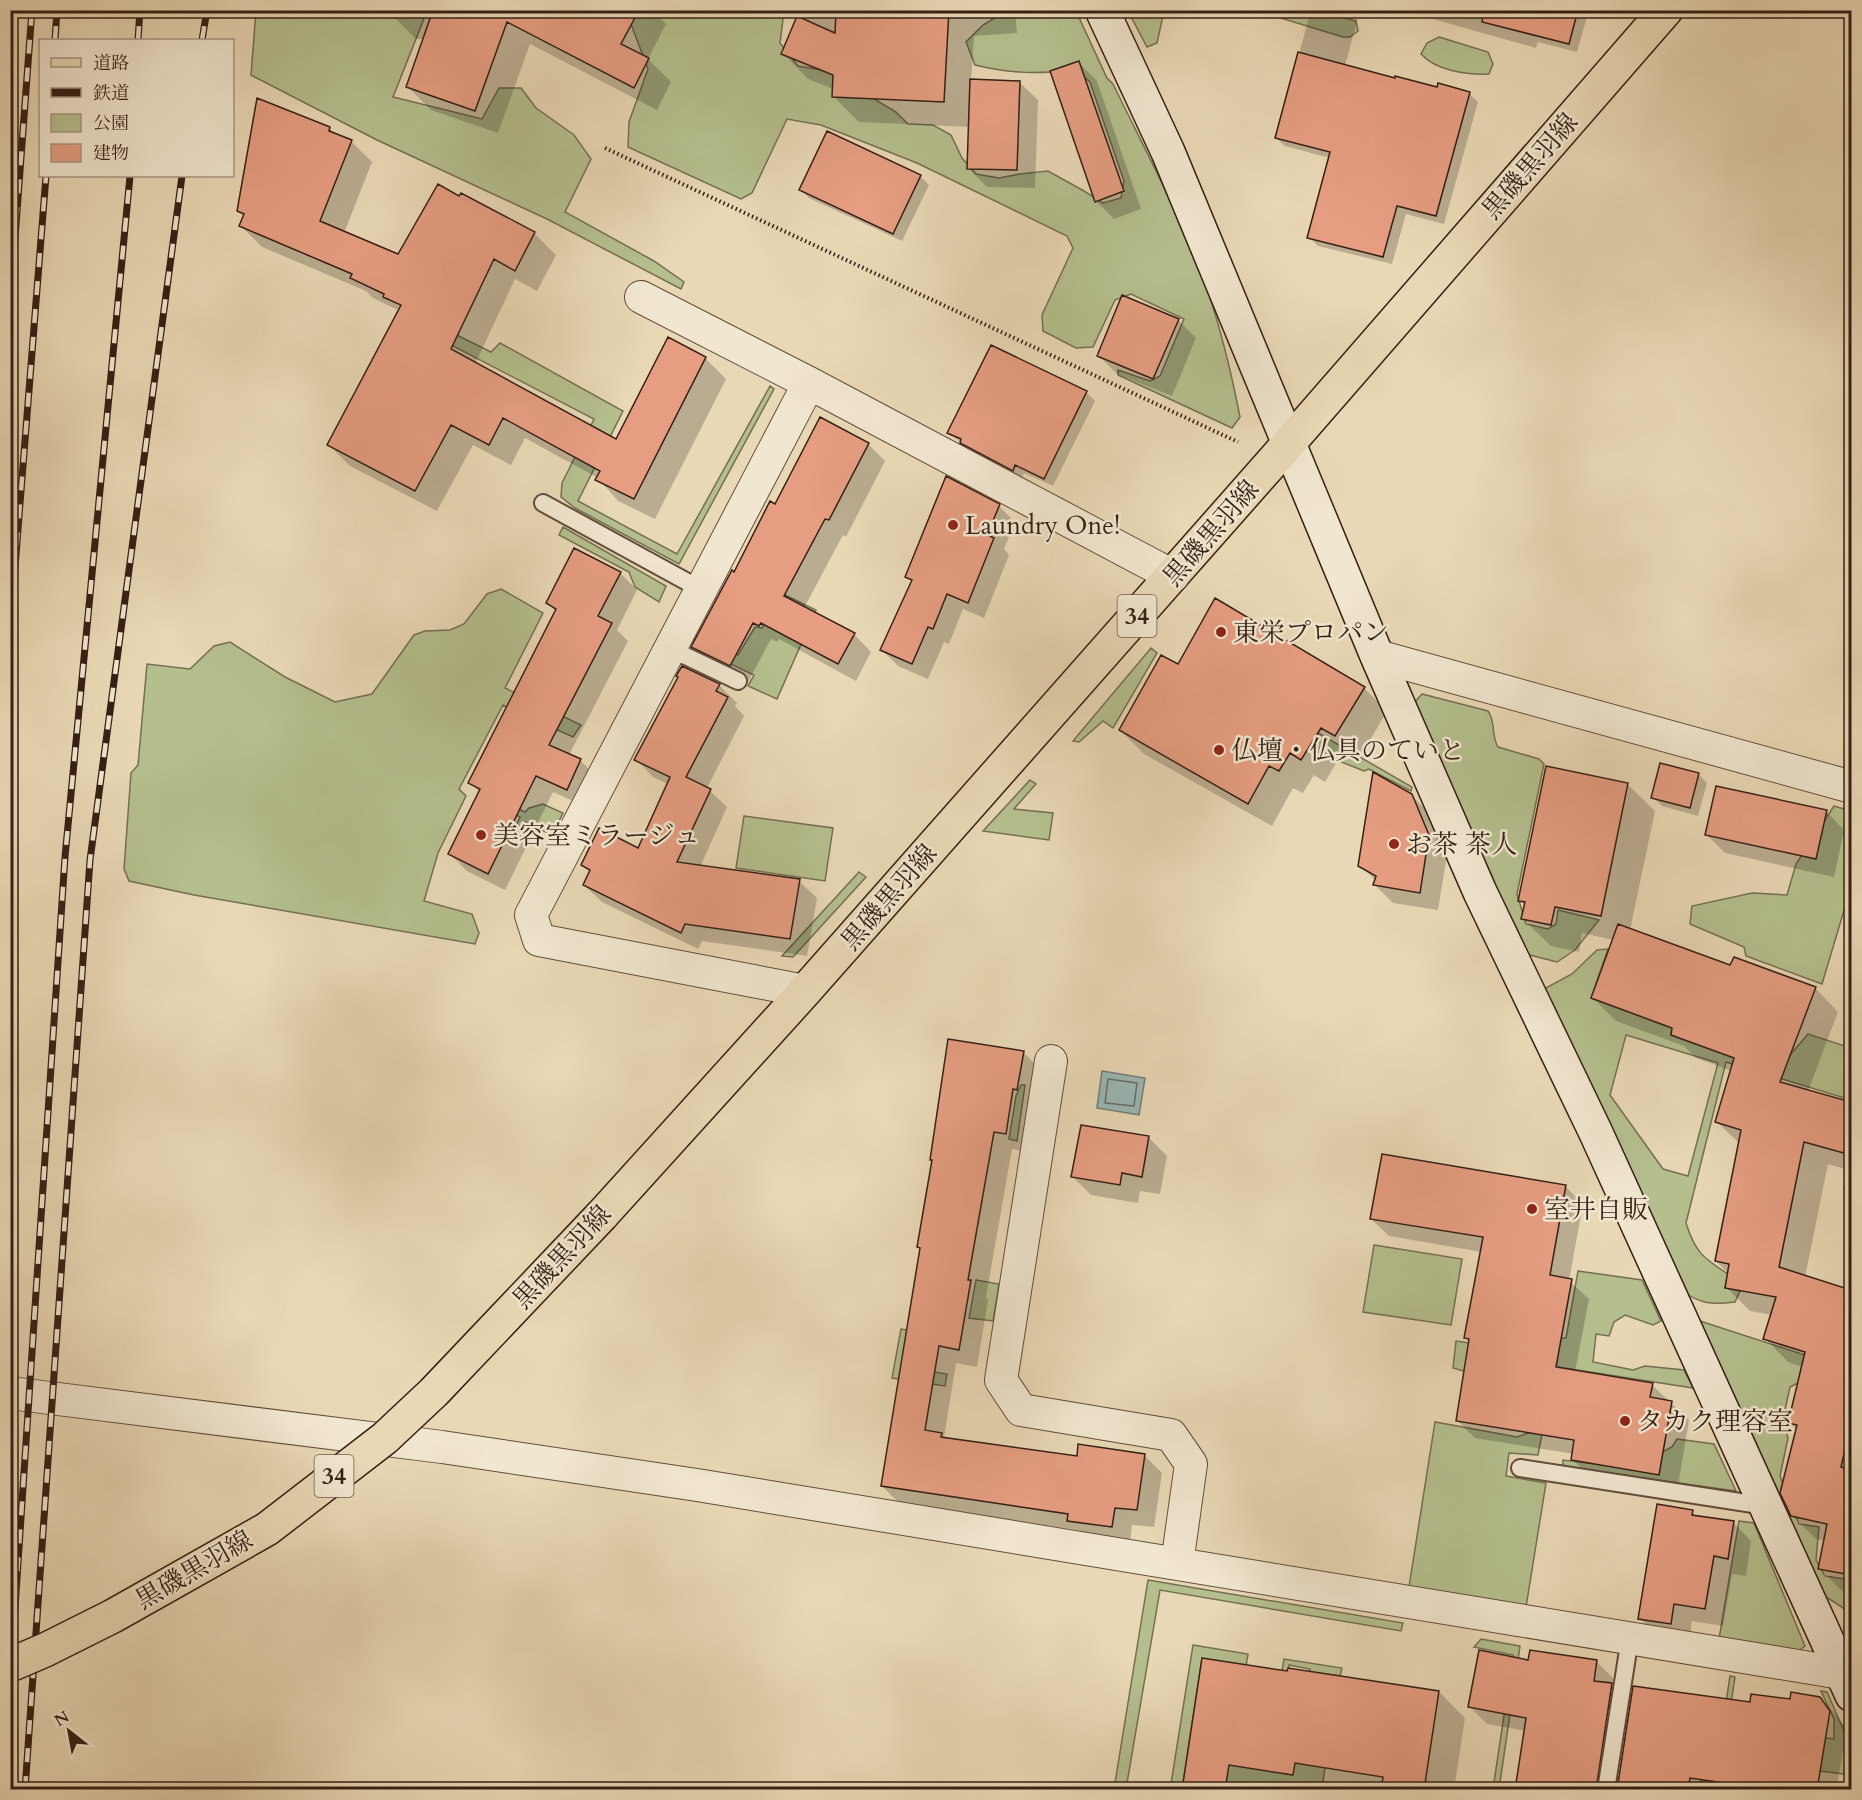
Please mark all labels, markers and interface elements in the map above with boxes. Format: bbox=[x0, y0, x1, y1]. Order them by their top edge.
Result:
legend bbox=[39, 39, 234, 177]
text: 道路 bbox=[93, 51, 129, 76]
text: 鉄道 bbox=[93, 81, 129, 106]
street label: 黒磯黒羽線 bbox=[1474, 105, 1586, 227]
text: 公園 bbox=[93, 111, 129, 136]
text: 建物 bbox=[93, 141, 129, 166]
street label: 黒磯黒羽線 bbox=[1155, 472, 1267, 594]
place label: Laundry One! bbox=[965, 508, 1120, 543]
marker: Laundry One! bbox=[946, 518, 960, 532]
road number: 34 bbox=[1118, 595, 1156, 637]
place label: 東栄プロパン bbox=[1233, 615, 1389, 650]
marker: 東栄プロパン bbox=[1214, 625, 1228, 639]
place label: 仏壇・仏具のていと bbox=[1231, 733, 1465, 768]
marker: 仏壇・仏具のていと bbox=[1212, 743, 1226, 757]
place label: 美容室ミラージュ bbox=[493, 818, 700, 853]
place label: お茶 茶人 bbox=[1406, 827, 1517, 862]
marker: 美容室ミラージュ bbox=[474, 828, 488, 842]
street label: 黒磯黒羽線 bbox=[833, 836, 945, 958]
marker: お茶 茶人 bbox=[1387, 837, 1401, 851]
place label: 室井自販 bbox=[1544, 1192, 1648, 1227]
street label: 黒磯黒羽線 bbox=[505, 1198, 619, 1316]
marker: 室井自販 bbox=[1525, 1202, 1539, 1216]
place label: タカク理容室 bbox=[1637, 1404, 1793, 1439]
marker: タカク理容室 bbox=[1618, 1414, 1632, 1428]
road number: 34 bbox=[314, 1455, 354, 1497]
street label: 黒磯黒羽線 bbox=[129, 1522, 259, 1618]
north arrow bbox=[39, 1701, 99, 1761]
text: N bbox=[50, 1706, 74, 1732]

